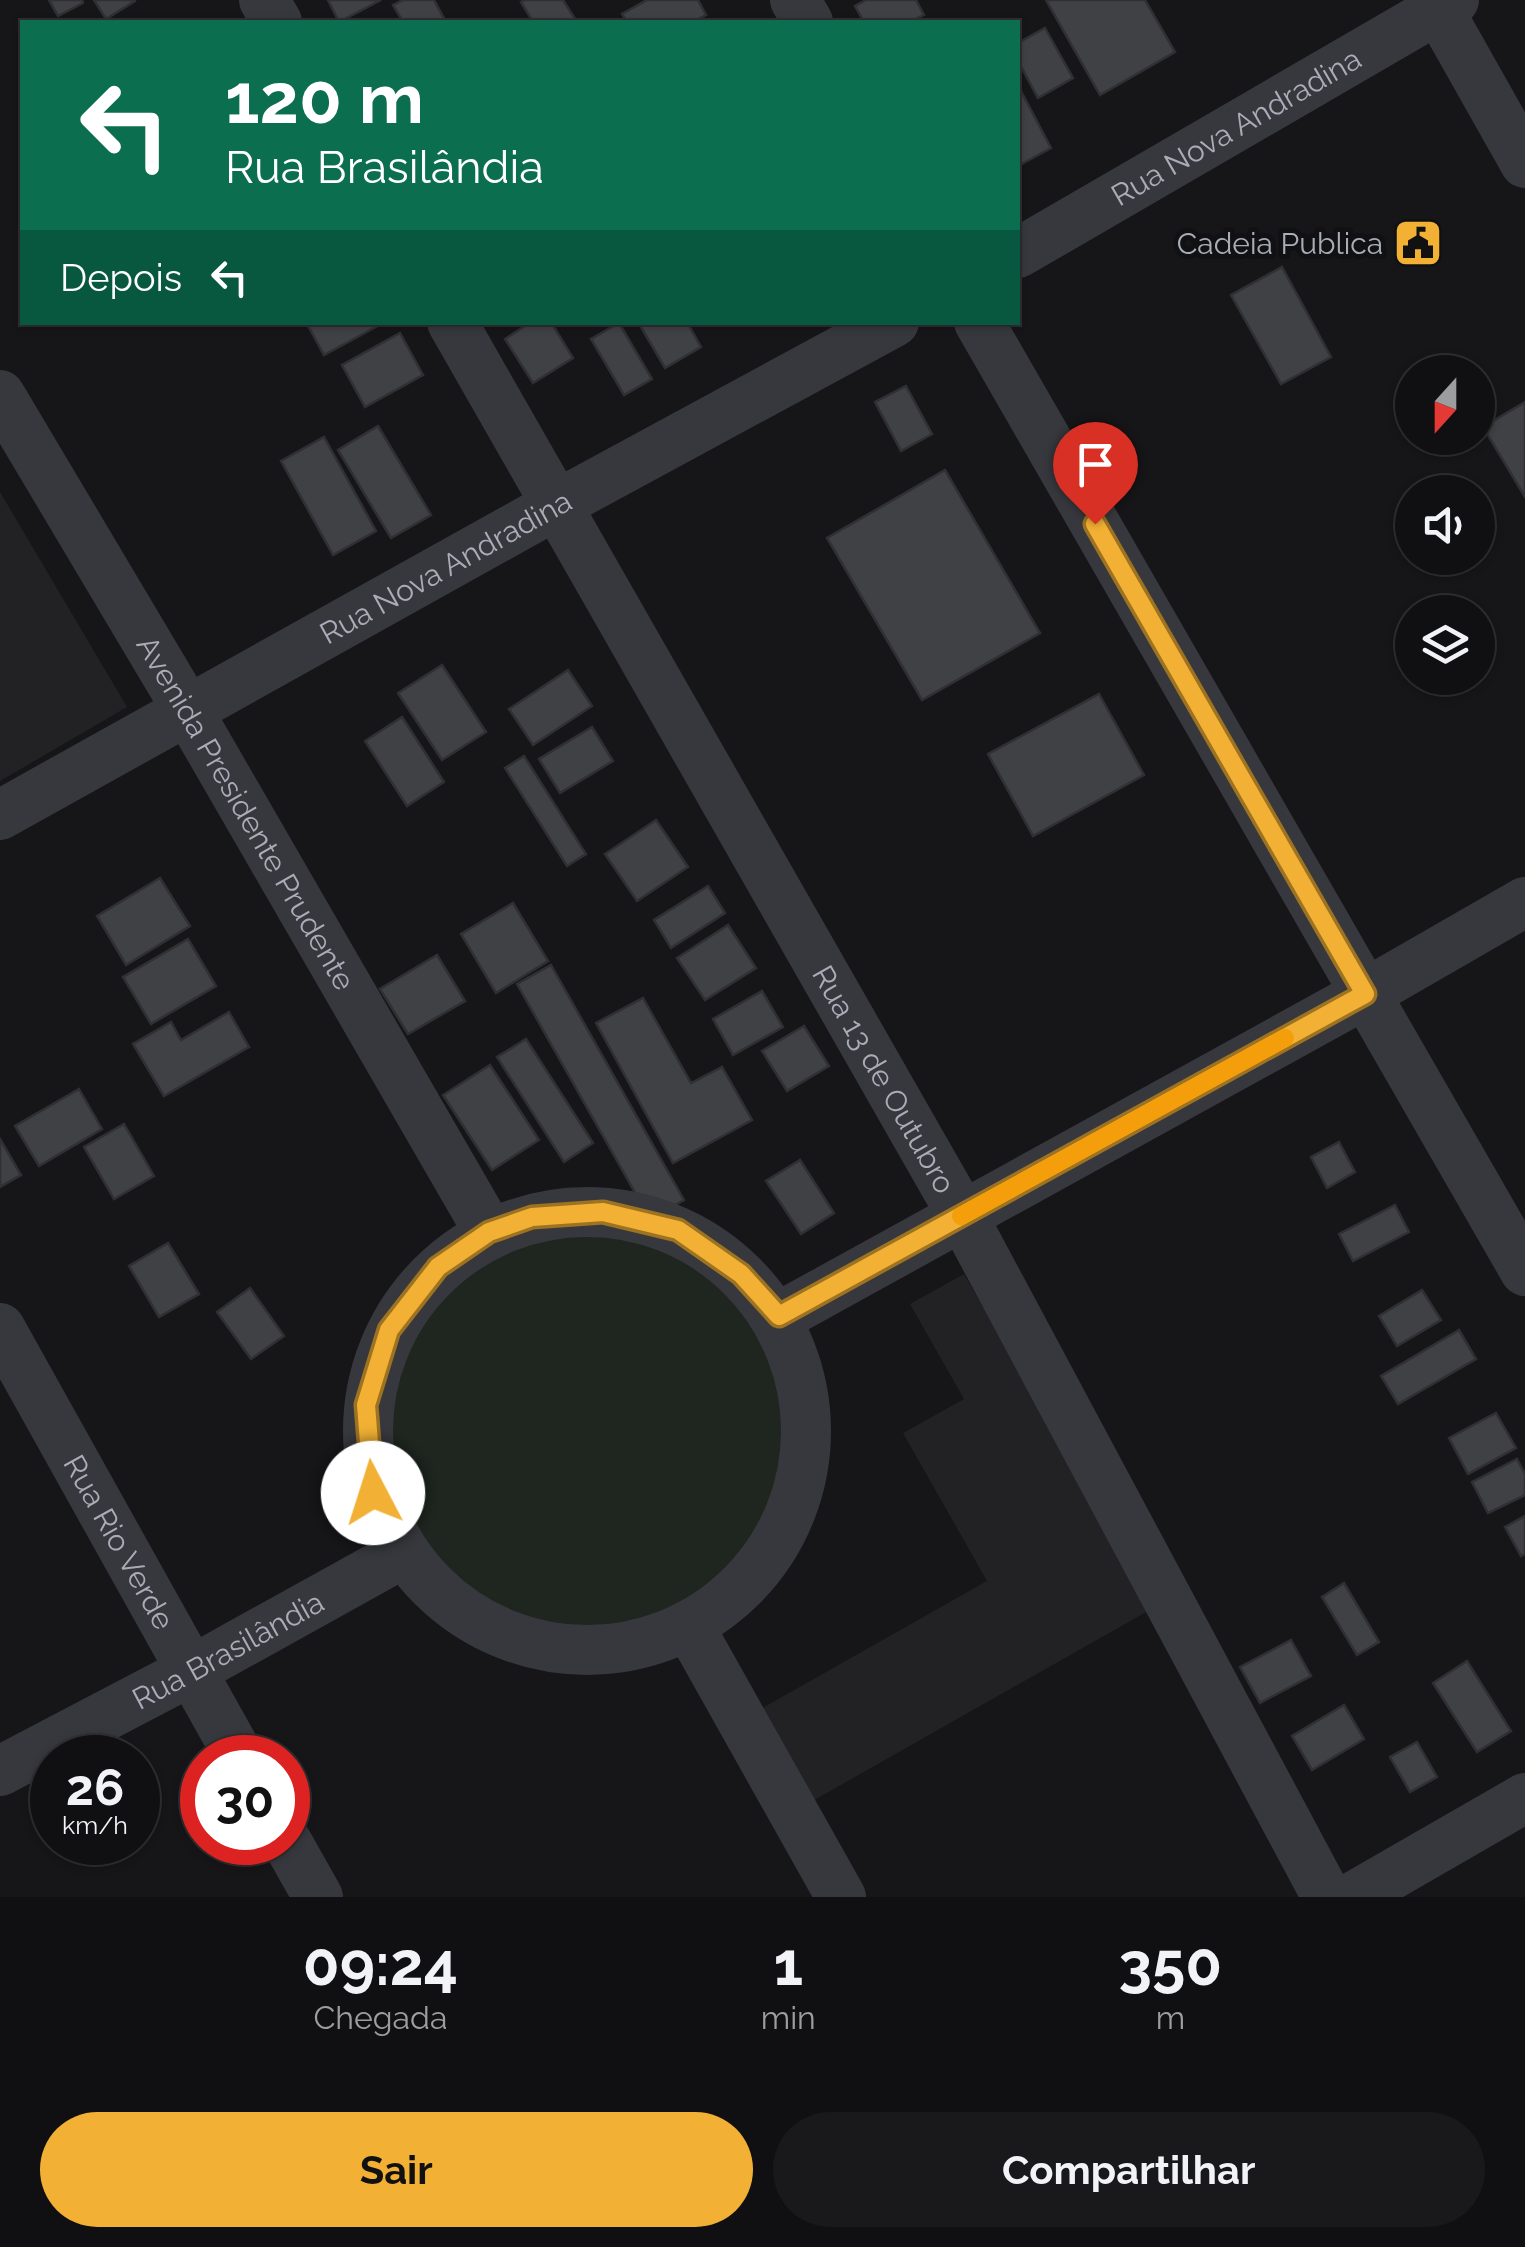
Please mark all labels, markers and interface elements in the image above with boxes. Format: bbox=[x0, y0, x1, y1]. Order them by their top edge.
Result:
street label: Rua Nova Andradina bbox=[1105, 40, 1367, 213]
text: 120 m bbox=[225, 57, 424, 139]
icon: left bbox=[60, 60, 190, 190]
text: Rua Brasilândia bbox=[225, 141, 544, 194]
public building icon: Cadeia Publica bbox=[1392, 217, 1444, 269]
place label: Cadeia Publica bbox=[1177, 226, 1383, 261]
icon: left bbox=[202, 250, 257, 305]
text: Depois bbox=[60, 255, 182, 300]
north arrow bbox=[1395, 355, 1495, 455]
map controls bbox=[1395, 355, 1495, 695]
pin bbox=[1053, 422, 1138, 525]
icon: arrive bbox=[1068, 437, 1123, 492]
button: sound bbox=[1395, 475, 1495, 575]
street label: Rua Nova Andradina bbox=[314, 483, 577, 651]
button: layers bbox=[1395, 595, 1495, 695]
street label: Avenida Presidente Prudente bbox=[130, 630, 363, 996]
street label: Rua 13 de Outubro bbox=[806, 959, 963, 1199]
position arrow bbox=[321, 1441, 425, 1545]
street label: Rua Rio Verde bbox=[57, 1449, 182, 1635]
street label: Rua Brasilândia bbox=[126, 1584, 330, 1716]
speed limit sign: 30 bbox=[180, 1735, 310, 1865]
text: 26 bbox=[66, 1758, 124, 1817]
text: km/h bbox=[62, 1810, 128, 1840]
text: 09:24 bbox=[303, 1929, 458, 1999]
text: 1 bbox=[773, 1929, 803, 1999]
text: 350 bbox=[1119, 1929, 1222, 1999]
text: Chegada bbox=[313, 1999, 447, 2036]
text: min bbox=[761, 1999, 816, 2036]
text: m bbox=[1156, 1999, 1185, 2036]
button: Sair bbox=[40, 2112, 753, 2227]
button: Compartilhar bbox=[773, 2112, 1485, 2227]

